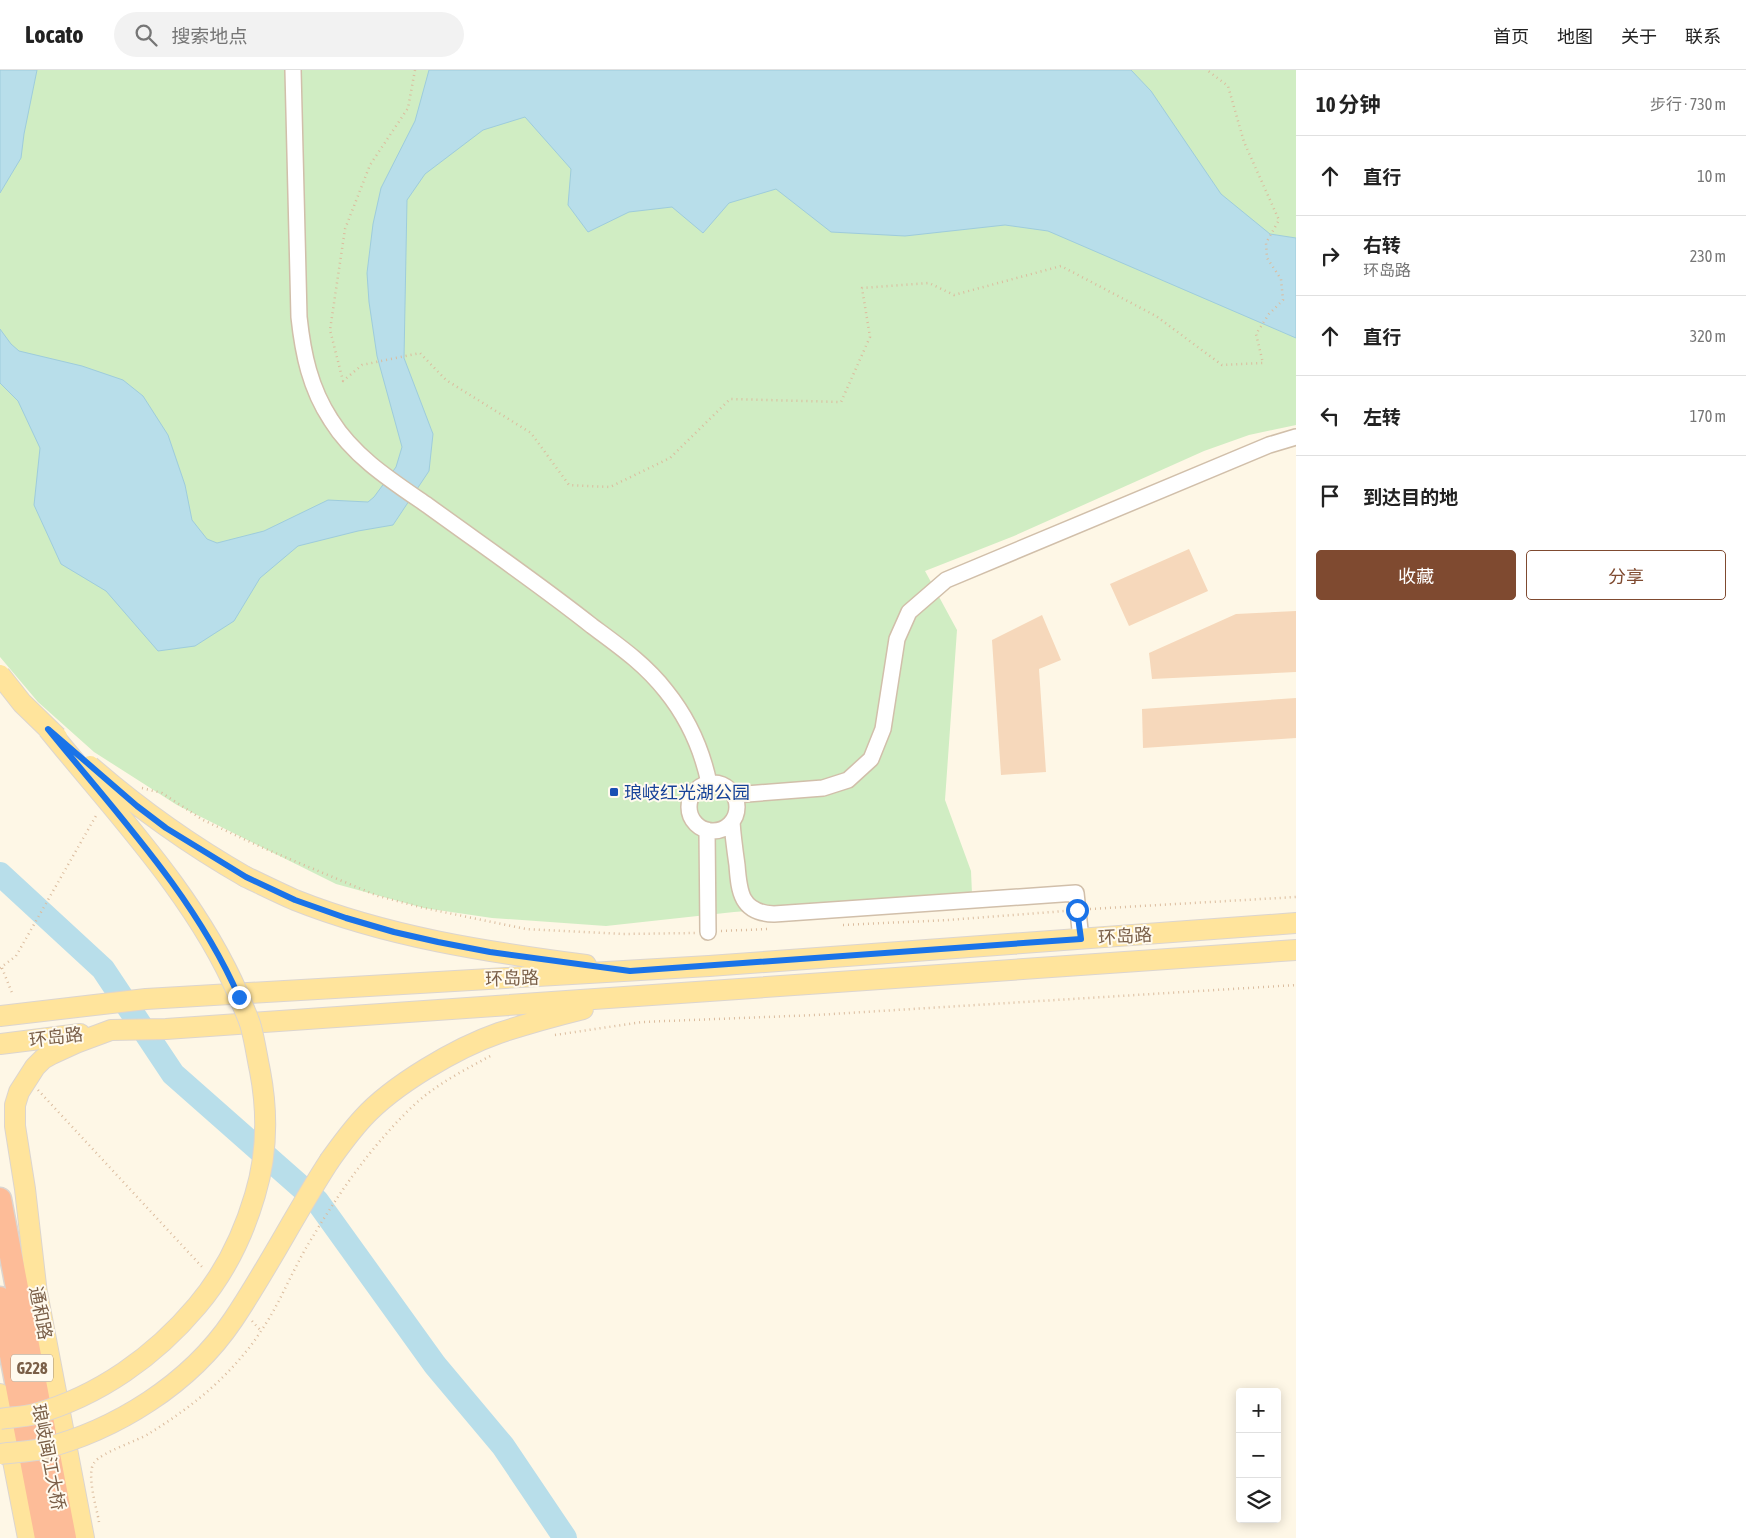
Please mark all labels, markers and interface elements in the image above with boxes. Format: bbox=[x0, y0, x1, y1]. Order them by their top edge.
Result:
search box bbox=[114, 12, 464, 57]
text: Locato bbox=[25, 21, 84, 48]
icon: search bbox=[132, 21, 160, 49]
text: 搜索地点 bbox=[172, 25, 248, 47]
text: 首页 bbox=[1493, 26, 1529, 47]
text: 地图 bbox=[1557, 26, 1593, 47]
text: 关于 bbox=[1621, 26, 1657, 47]
text: 联系 bbox=[1685, 26, 1721, 47]
text: 10 分钟 bbox=[1316, 92, 1381, 116]
text: 步行 · 730 m bbox=[1650, 95, 1726, 113]
icon: ahead bbox=[1316, 162, 1344, 190]
text: 直行 bbox=[1363, 166, 1401, 188]
text: 10 m bbox=[1697, 167, 1726, 185]
text: 右转 bbox=[1363, 234, 1401, 256]
icon: right bbox=[1316, 242, 1344, 270]
text: 230 m bbox=[1690, 247, 1726, 265]
text: 环岛路 bbox=[1363, 261, 1411, 279]
icon: ahead bbox=[1316, 322, 1344, 350]
text: 直行 bbox=[1363, 326, 1401, 348]
text: 320 m bbox=[1690, 327, 1726, 345]
icon: left bbox=[1316, 402, 1344, 430]
text: 左转 bbox=[1363, 406, 1401, 428]
text: 170 m bbox=[1690, 407, 1726, 425]
icon: arrive bbox=[1316, 482, 1344, 510]
text: 到达目的地 bbox=[1363, 486, 1458, 508]
button: 收藏 bbox=[1316, 550, 1516, 600]
button: 分享 bbox=[1526, 550, 1726, 600]
place label: 琅岐红光湖公园 bbox=[624, 782, 750, 803]
marker: 琅岐红光湖公园 bbox=[608, 786, 620, 798]
route start bbox=[1066, 899, 1089, 922]
street label: 环岛路 bbox=[1097, 924, 1153, 948]
street label: 环岛路 bbox=[485, 967, 539, 989]
route end bbox=[228, 986, 251, 1009]
street label: 环岛路 bbox=[28, 1023, 84, 1051]
street label: 通和路 bbox=[26, 1284, 56, 1342]
road number: G228 bbox=[11, 1355, 53, 1382]
map controls bbox=[1236, 1388, 1281, 1523]
button: + bbox=[1236, 1388, 1281, 1433]
street label: 琅岐闽江大桥 bbox=[28, 1402, 70, 1512]
button: − bbox=[1236, 1433, 1281, 1478]
button: layers bbox=[1236, 1478, 1281, 1523]

